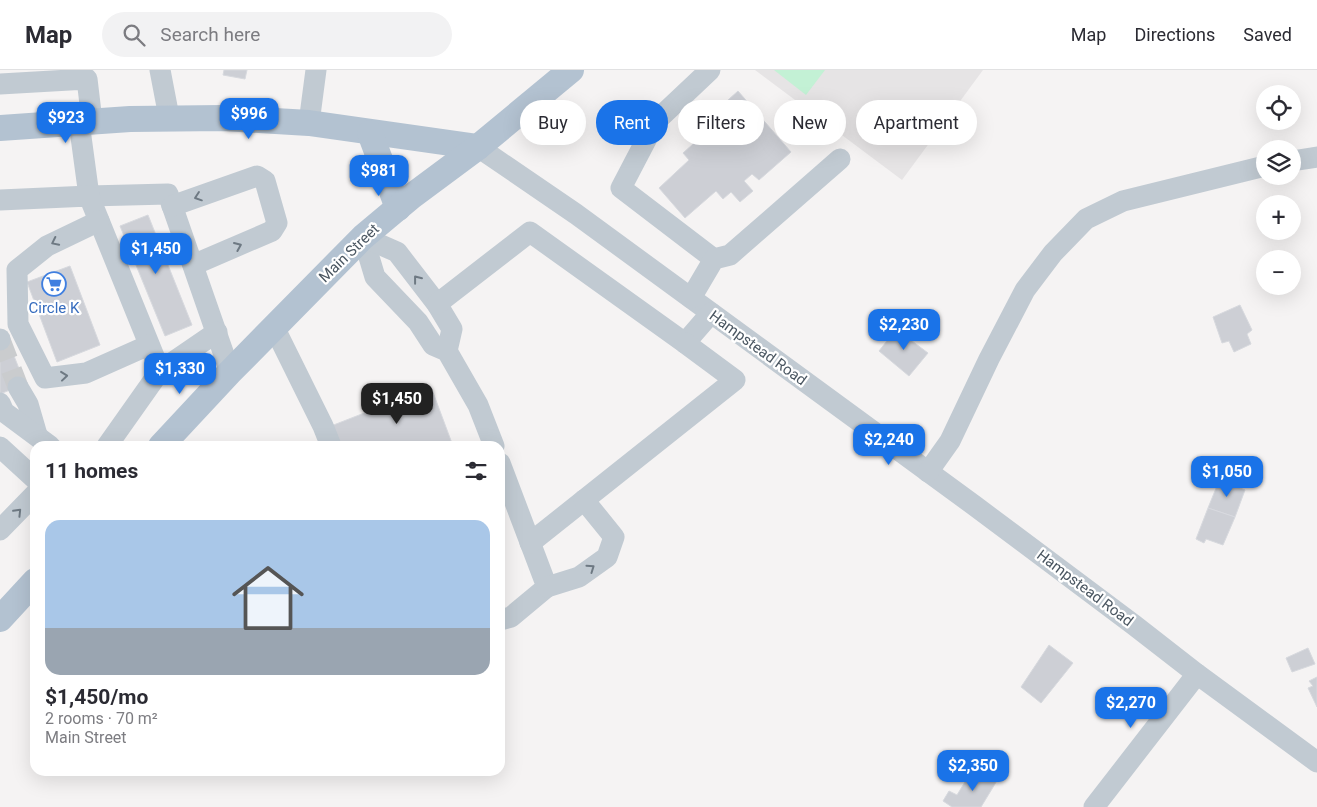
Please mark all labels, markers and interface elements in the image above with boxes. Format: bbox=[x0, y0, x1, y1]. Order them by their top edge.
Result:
search box bbox=[102, 12, 452, 57]
text: Map bbox=[25, 21, 72, 49]
icon: search bbox=[120, 21, 148, 49]
text: Search here bbox=[160, 23, 260, 46]
text: Map bbox=[1071, 24, 1106, 45]
text: Directions bbox=[1134, 24, 1215, 45]
text: Saved bbox=[1243, 24, 1292, 45]
map controls bbox=[1256, 85, 1301, 295]
button: locate bbox=[1256, 85, 1301, 130]
pin: $996 bbox=[219, 98, 279, 140]
chip: Buy bbox=[520, 100, 586, 145]
chip: Rent bbox=[596, 100, 668, 145]
chip: Filters bbox=[678, 100, 764, 145]
chip: New bbox=[774, 100, 846, 145]
chip: Apartment bbox=[856, 100, 977, 145]
pin: $923 bbox=[36, 102, 96, 144]
text: $996 bbox=[231, 104, 267, 123]
text: $923 bbox=[48, 108, 84, 127]
button: layers bbox=[1256, 140, 1301, 185]
pin: $981 bbox=[349, 154, 409, 197]
text: $981 bbox=[361, 161, 397, 180]
one-way arrow bbox=[194, 191, 203, 201]
button: + bbox=[1256, 195, 1301, 240]
street label: Main Street bbox=[315, 220, 383, 286]
pin: $1,450 bbox=[115, 232, 197, 275]
one-way arrow bbox=[51, 236, 60, 246]
text: $1,450 bbox=[131, 239, 181, 258]
one-way arrow bbox=[233, 242, 242, 253]
button: − bbox=[1256, 250, 1301, 295]
supermarket icon: Circle K bbox=[41, 271, 67, 297]
one-way arrow bbox=[415, 276, 423, 285]
place label: Circle K bbox=[29, 299, 80, 317]
street label: Hampstead Road bbox=[706, 307, 810, 389]
pin: $2,230 bbox=[863, 308, 945, 351]
text: $2,230 bbox=[879, 315, 929, 334]
pin: $1,330 bbox=[139, 352, 221, 395]
text: $1,330 bbox=[155, 359, 205, 378]
one-way arrow bbox=[60, 371, 68, 382]
pin: $1,450 bbox=[356, 382, 438, 425]
text: $1,450 bbox=[372, 389, 422, 408]
pin: $2,240 bbox=[848, 424, 930, 466]
text: $2,240 bbox=[864, 430, 914, 449]
pin: $1,050 bbox=[1186, 456, 1268, 498]
icon: filters bbox=[462, 457, 490, 485]
text: 11 homes bbox=[45, 459, 138, 483]
text: $1,050 bbox=[1202, 462, 1252, 481]
one-way arrow bbox=[12, 509, 21, 518]
street label: Hampstead Road bbox=[1033, 546, 1137, 630]
icon: home bbox=[223, 553, 313, 643]
one-way arrow bbox=[585, 565, 595, 574]
text: $1,450/mo bbox=[45, 685, 148, 709]
pin: $2,270 bbox=[1090, 686, 1172, 729]
text: $2,270 bbox=[1106, 693, 1156, 712]
text: 2 rooms · 70 m² bbox=[45, 709, 158, 728]
text: Main Street bbox=[45, 728, 127, 747]
pin: $2,350 bbox=[932, 750, 1014, 792]
text: $2,350 bbox=[948, 756, 998, 775]

